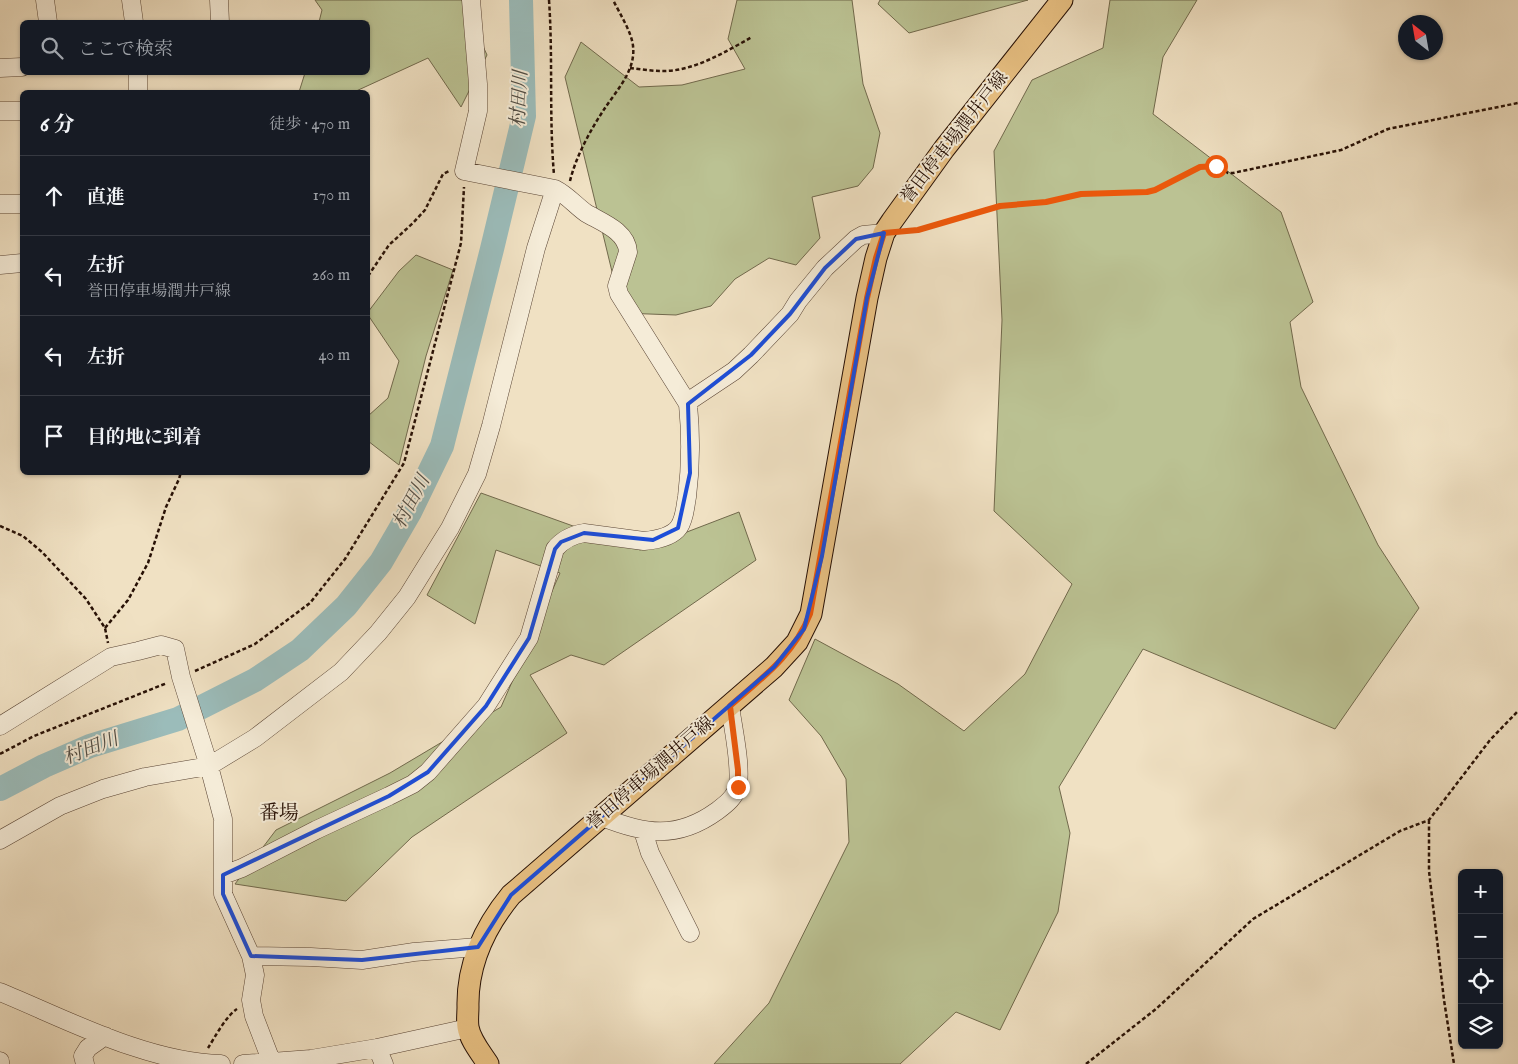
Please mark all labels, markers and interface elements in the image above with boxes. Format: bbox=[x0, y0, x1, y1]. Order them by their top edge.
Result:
north arrow bbox=[1398, 15, 1443, 60]
search box bbox=[20, 20, 370, 75]
icon: search bbox=[38, 34, 66, 62]
text: ここで検索 bbox=[78, 38, 173, 62]
street label: 誉田停車場潤井戸線 bbox=[896, 67, 1014, 209]
water label: 村田川 bbox=[507, 68, 534, 128]
text: 6 分 bbox=[40, 112, 74, 139]
text: 徒歩 · 470 m bbox=[269, 115, 350, 135]
route start bbox=[1205, 155, 1228, 178]
icon: ahead bbox=[40, 182, 68, 210]
text: 直進 bbox=[87, 186, 125, 210]
text: 170 m bbox=[313, 186, 350, 206]
text: 左折 bbox=[87, 254, 125, 278]
icon: left bbox=[40, 262, 68, 290]
text: 260 m bbox=[312, 266, 350, 286]
text: 誉田停車場潤井戸線 bbox=[87, 282, 231, 302]
icon: left bbox=[40, 342, 68, 370]
text: 左折 bbox=[87, 346, 125, 370]
text: 40 m bbox=[318, 346, 350, 366]
icon: arrive bbox=[40, 422, 68, 450]
text: 目的地に到着 bbox=[87, 426, 201, 450]
water label: 村田川 bbox=[388, 469, 437, 533]
street label: 誉田停車場潤井戸線 bbox=[582, 712, 720, 836]
water label: 村田川 bbox=[60, 727, 124, 770]
route end bbox=[727, 776, 750, 799]
district label: 番場 bbox=[259, 801, 299, 826]
map controls bbox=[1458, 869, 1503, 1049]
button: + bbox=[1458, 869, 1503, 914]
button: − bbox=[1458, 914, 1503, 959]
button: locate bbox=[1458, 959, 1503, 1004]
button: layers bbox=[1458, 1004, 1503, 1049]

